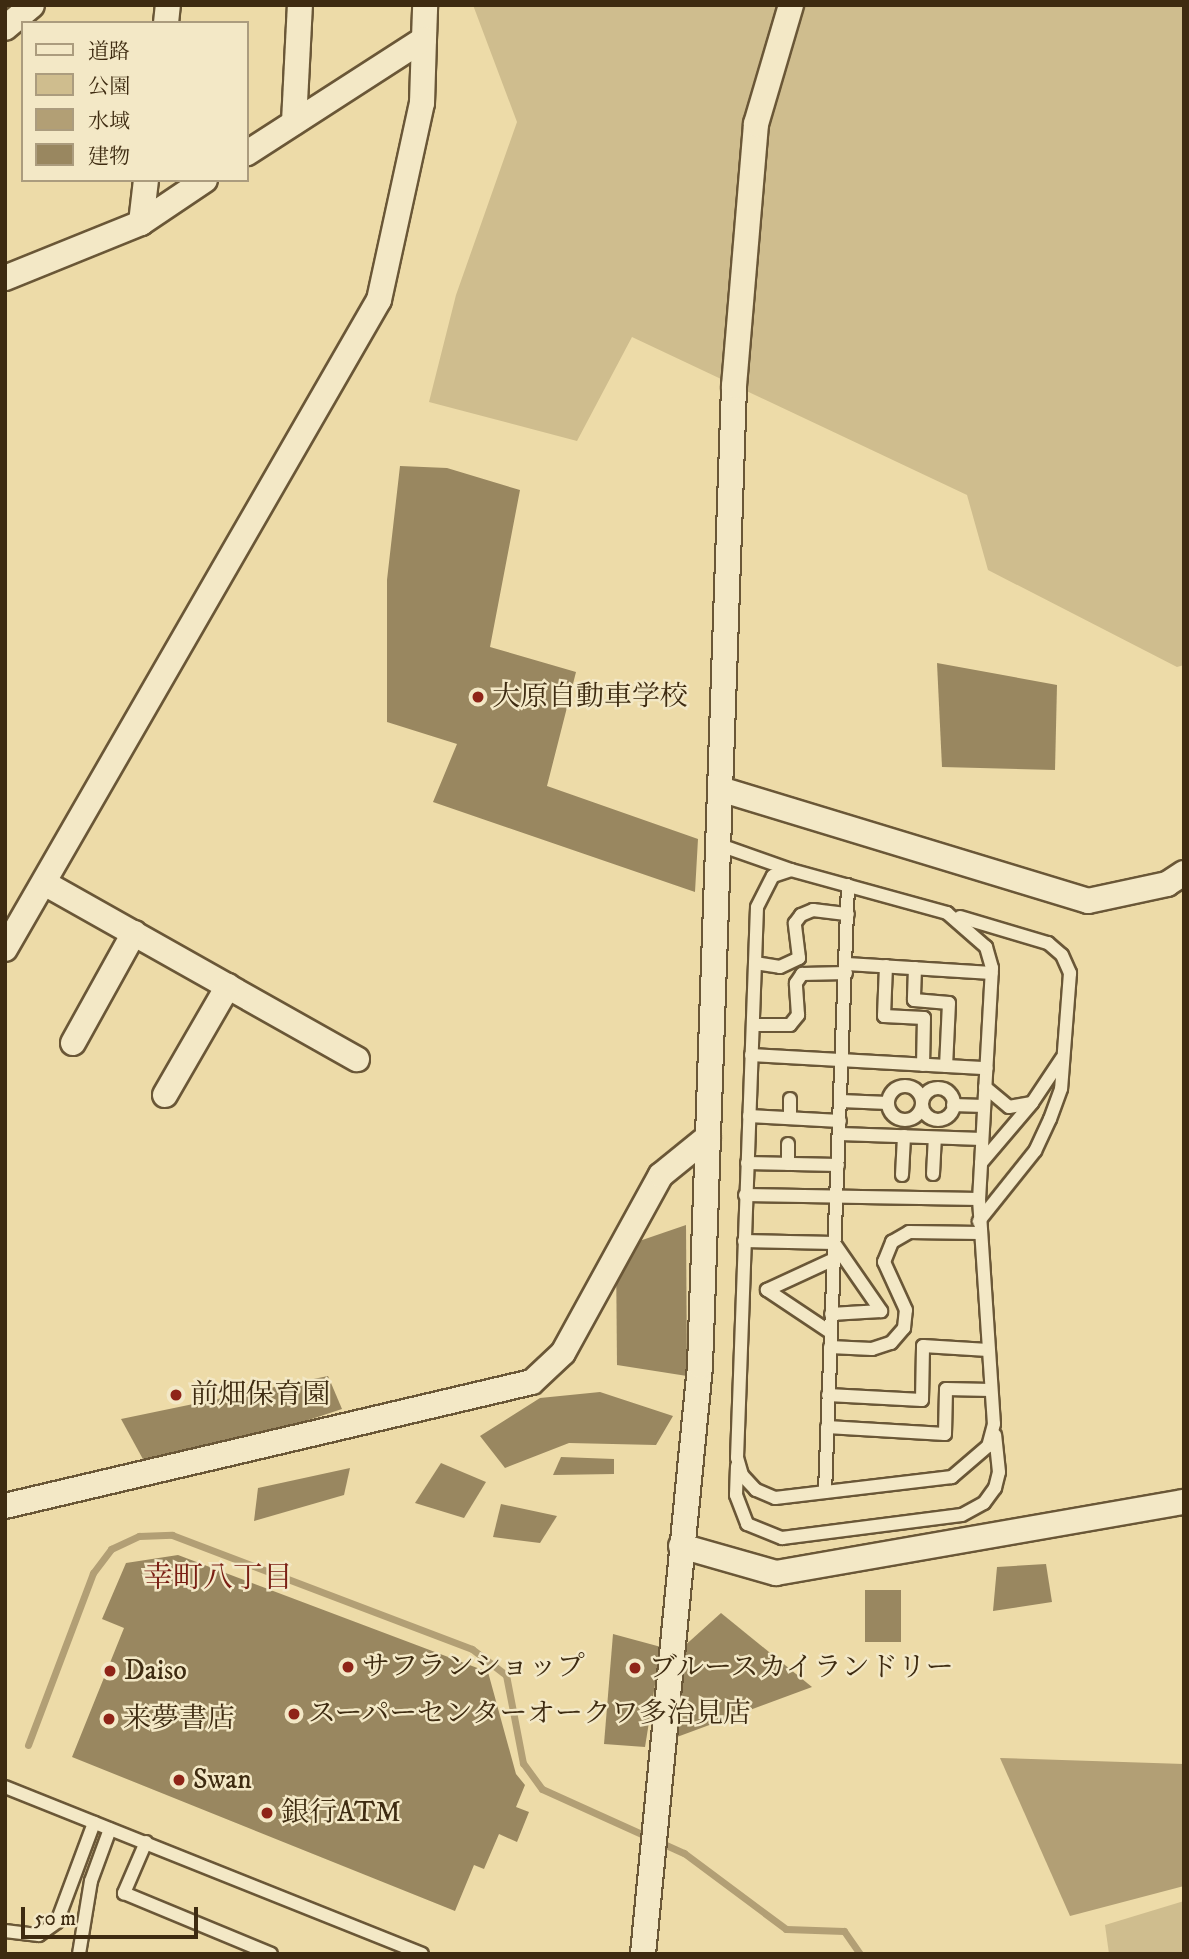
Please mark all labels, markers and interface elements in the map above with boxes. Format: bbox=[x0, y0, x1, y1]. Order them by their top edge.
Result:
legend bbox=[21, 21, 248, 182]
text: 道路 bbox=[88, 39, 130, 65]
text: 公園 bbox=[88, 74, 130, 100]
text: 水域 bbox=[88, 109, 130, 135]
text: 建物 bbox=[88, 144, 130, 170]
place label: 大原自動車学校 bbox=[492, 680, 688, 714]
marker: 大原自動車学校 bbox=[470, 689, 486, 705]
place label: 前畑保育園 bbox=[190, 1378, 330, 1412]
marker: 前畑保育園 bbox=[168, 1387, 184, 1403]
district label: 幸町八丁目 bbox=[143, 1561, 293, 1597]
place label: サフランショップ bbox=[362, 1650, 586, 1684]
place label: ブルースカイランドリー bbox=[649, 1651, 957, 1685]
place label: Daiso bbox=[124, 1654, 187, 1688]
marker: サフランショップ bbox=[340, 1659, 356, 1675]
marker: ブルースカイランドリー bbox=[627, 1660, 643, 1676]
marker: Daiso bbox=[102, 1663, 118, 1679]
place label: スーパーセンターオークワ多治見店 bbox=[308, 1697, 755, 1731]
place label: 来夢書店 bbox=[123, 1702, 235, 1736]
marker: スーパーセンターオークワ多治見店 bbox=[286, 1706, 302, 1722]
marker: 来夢書店 bbox=[101, 1711, 117, 1727]
place label: Swan bbox=[193, 1763, 252, 1797]
marker: Swan bbox=[171, 1772, 187, 1788]
place label: 銀行ATM bbox=[281, 1796, 401, 1830]
marker: 銀行ATM bbox=[259, 1805, 275, 1821]
scale bar bbox=[24, 1892, 201, 1936]
text: 50 m bbox=[34, 1906, 76, 1932]

